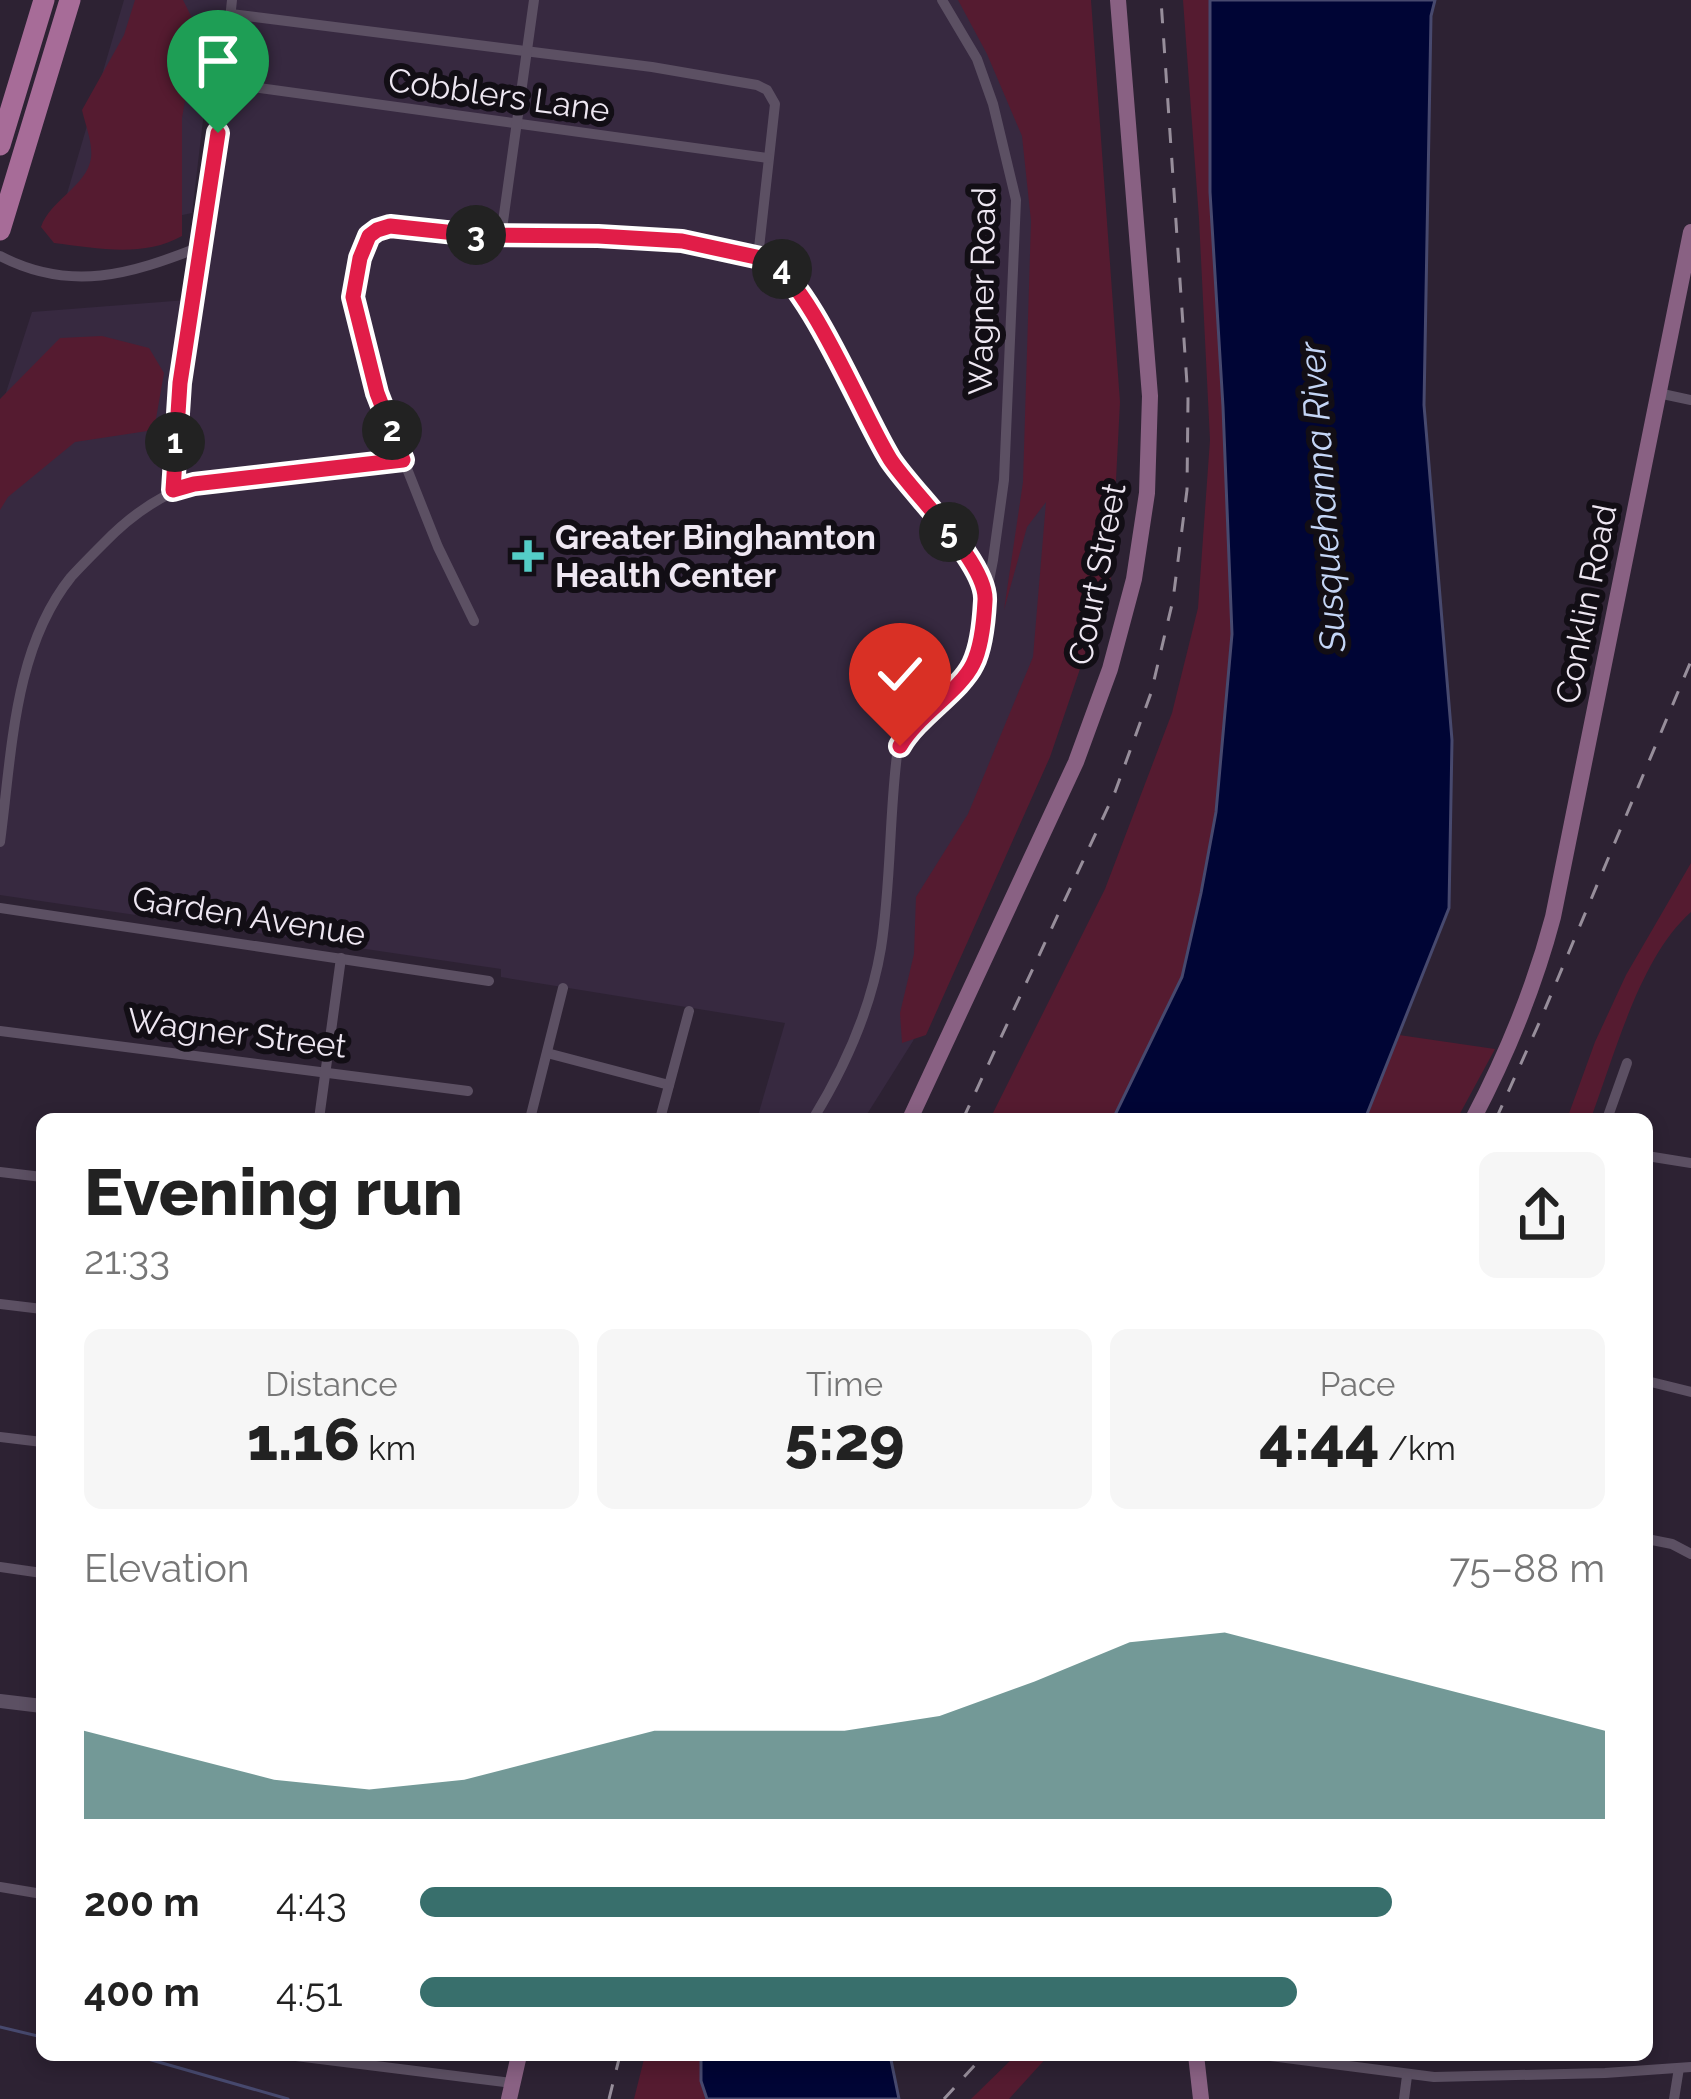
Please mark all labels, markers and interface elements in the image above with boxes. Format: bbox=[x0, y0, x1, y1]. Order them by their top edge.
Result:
pin bbox=[167, 10, 269, 133]
icon: arrive bbox=[185, 28, 251, 94]
street label: Cobblers Lane bbox=[386, 60, 612, 130]
street label: Wagner Road bbox=[961, 187, 1003, 395]
pin: 3 bbox=[446, 205, 506, 265]
text: 3 bbox=[467, 215, 485, 254]
pin: 4 bbox=[752, 239, 812, 299]
text: 4 bbox=[773, 249, 791, 288]
water label: Susquehanna River bbox=[1290, 339, 1354, 654]
pin: 2 bbox=[362, 400, 422, 460]
text: 2 bbox=[383, 410, 401, 449]
pin: 1 bbox=[145, 412, 205, 472]
text: 1 bbox=[167, 422, 183, 461]
street label: Court Street bbox=[1060, 480, 1134, 668]
street label: Conklin Road bbox=[1548, 501, 1624, 707]
pin: 5 bbox=[919, 502, 979, 562]
text: 5 bbox=[940, 512, 958, 551]
place label: Greater Binghamton Health Center bbox=[555, 518, 876, 595]
marker: Greater Binghamton Health Center bbox=[512, 540, 544, 572]
pin bbox=[849, 623, 951, 746]
icon: check bbox=[867, 641, 933, 707]
street label: Garden Avenue bbox=[130, 878, 368, 954]
street label: Wagner Street bbox=[125, 1000, 349, 1066]
button: share bbox=[1479, 1152, 1605, 1278]
text: Evening run bbox=[84, 1153, 463, 1230]
text: 21:33 bbox=[84, 1237, 170, 1283]
text: Distance bbox=[265, 1365, 398, 1404]
text: Time bbox=[806, 1365, 883, 1404]
text: Pace bbox=[1320, 1365, 1395, 1404]
text: 1.16 bbox=[247, 1404, 360, 1474]
text: 5:29 bbox=[784, 1404, 905, 1474]
text: 4:44 bbox=[1259, 1404, 1380, 1474]
text: km bbox=[360, 1429, 416, 1468]
text: /km bbox=[1380, 1429, 1456, 1468]
text: Elevation bbox=[84, 1545, 250, 1591]
text: 75–88 m bbox=[1449, 1545, 1605, 1591]
text: 200 m bbox=[84, 1879, 200, 1925]
text: 4:43 bbox=[276, 1879, 347, 1925]
text: 400 m bbox=[84, 1969, 200, 2015]
text: 4:51 bbox=[276, 1969, 343, 2015]

